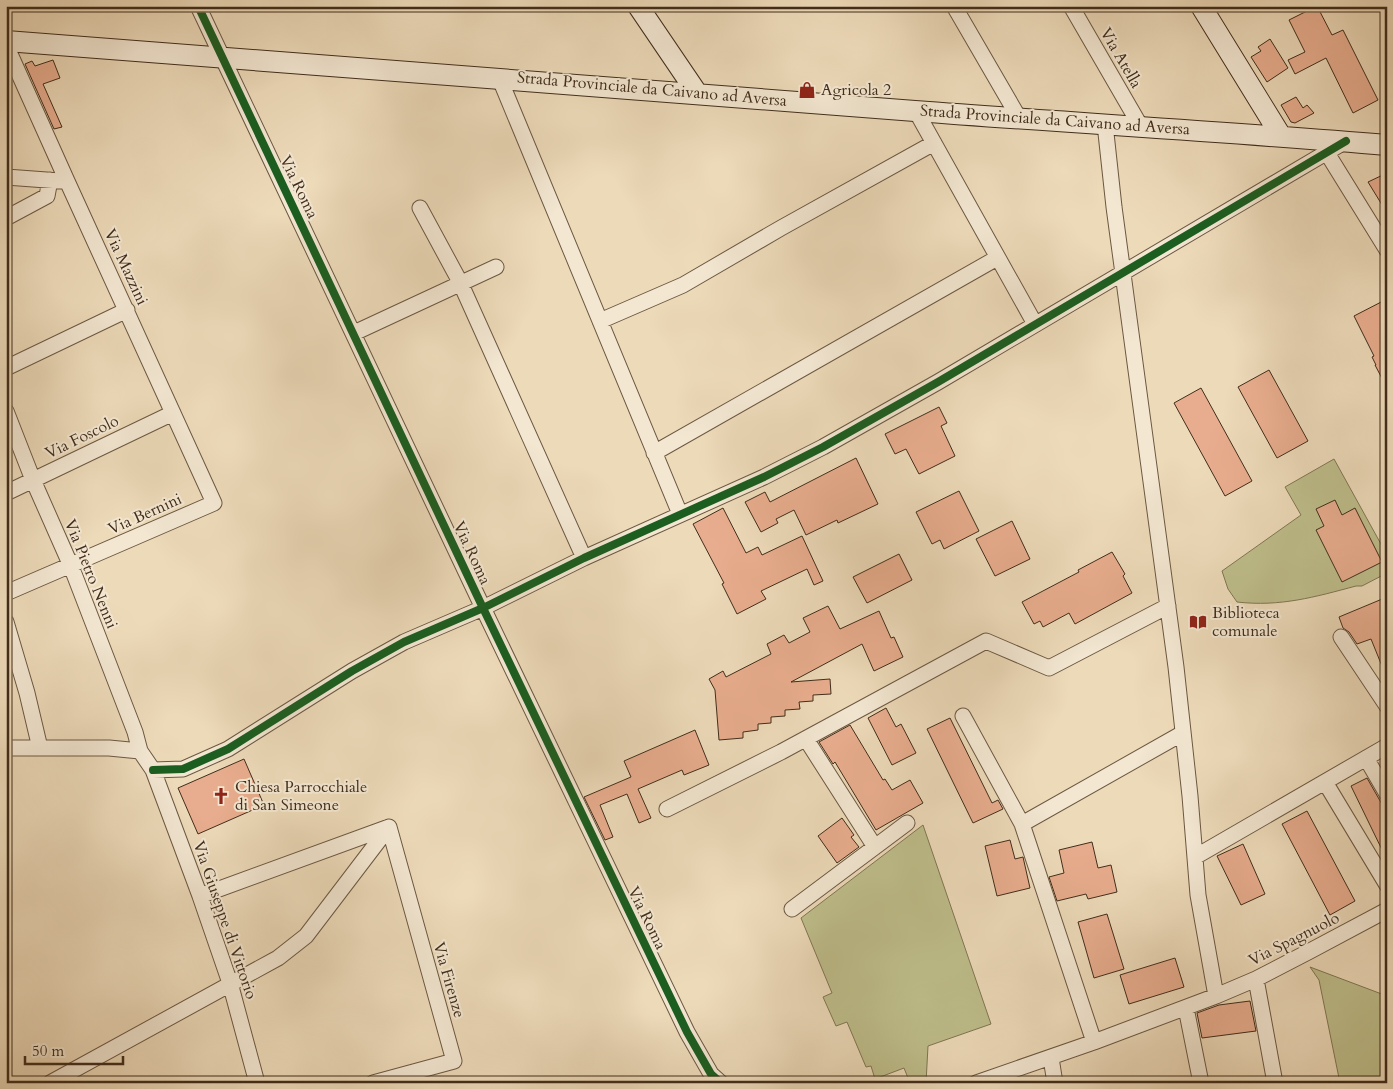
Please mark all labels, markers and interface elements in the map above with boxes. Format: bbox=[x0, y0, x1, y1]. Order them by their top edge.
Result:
street label: Via Atella bbox=[1095, 24, 1147, 92]
street label: Strada Provinciale da Caivano ad Aversa bbox=[516, 66, 788, 112]
place label: Agricola 2 bbox=[821, 79, 891, 101]
shop icon: Agricola 2 bbox=[797, 80, 817, 100]
street label: Strada Provinciale da Caivano ad Aversa bbox=[919, 100, 1191, 140]
street label: Via Roma bbox=[274, 152, 324, 222]
street label: Via Mazzini bbox=[99, 225, 153, 309]
street label: Via Foscolo bbox=[42, 410, 123, 464]
street label: Via Bernini bbox=[105, 488, 186, 540]
street label: Via Pietro Nenni bbox=[59, 516, 123, 632]
street label: Via Roma bbox=[448, 518, 496, 588]
place label: Biblioteca comunale bbox=[1212, 602, 1280, 642]
library icon: Biblioteca comunale bbox=[1188, 612, 1208, 632]
place label: Chiesa Parrocchiale di San Simeone bbox=[235, 776, 367, 816]
church icon: Chiesa Parrocchiale di San Simeone bbox=[211, 786, 231, 806]
street label: Via Giuseppe di Vittorio bbox=[188, 838, 263, 1002]
street label: Via Roma bbox=[622, 883, 672, 953]
street label: Via Spagnuolo bbox=[1245, 907, 1343, 971]
street label: Via Firenze bbox=[428, 940, 470, 1020]
scale bar bbox=[25, 1034, 122, 1066]
text: 50 m bbox=[32, 1041, 64, 1061]

